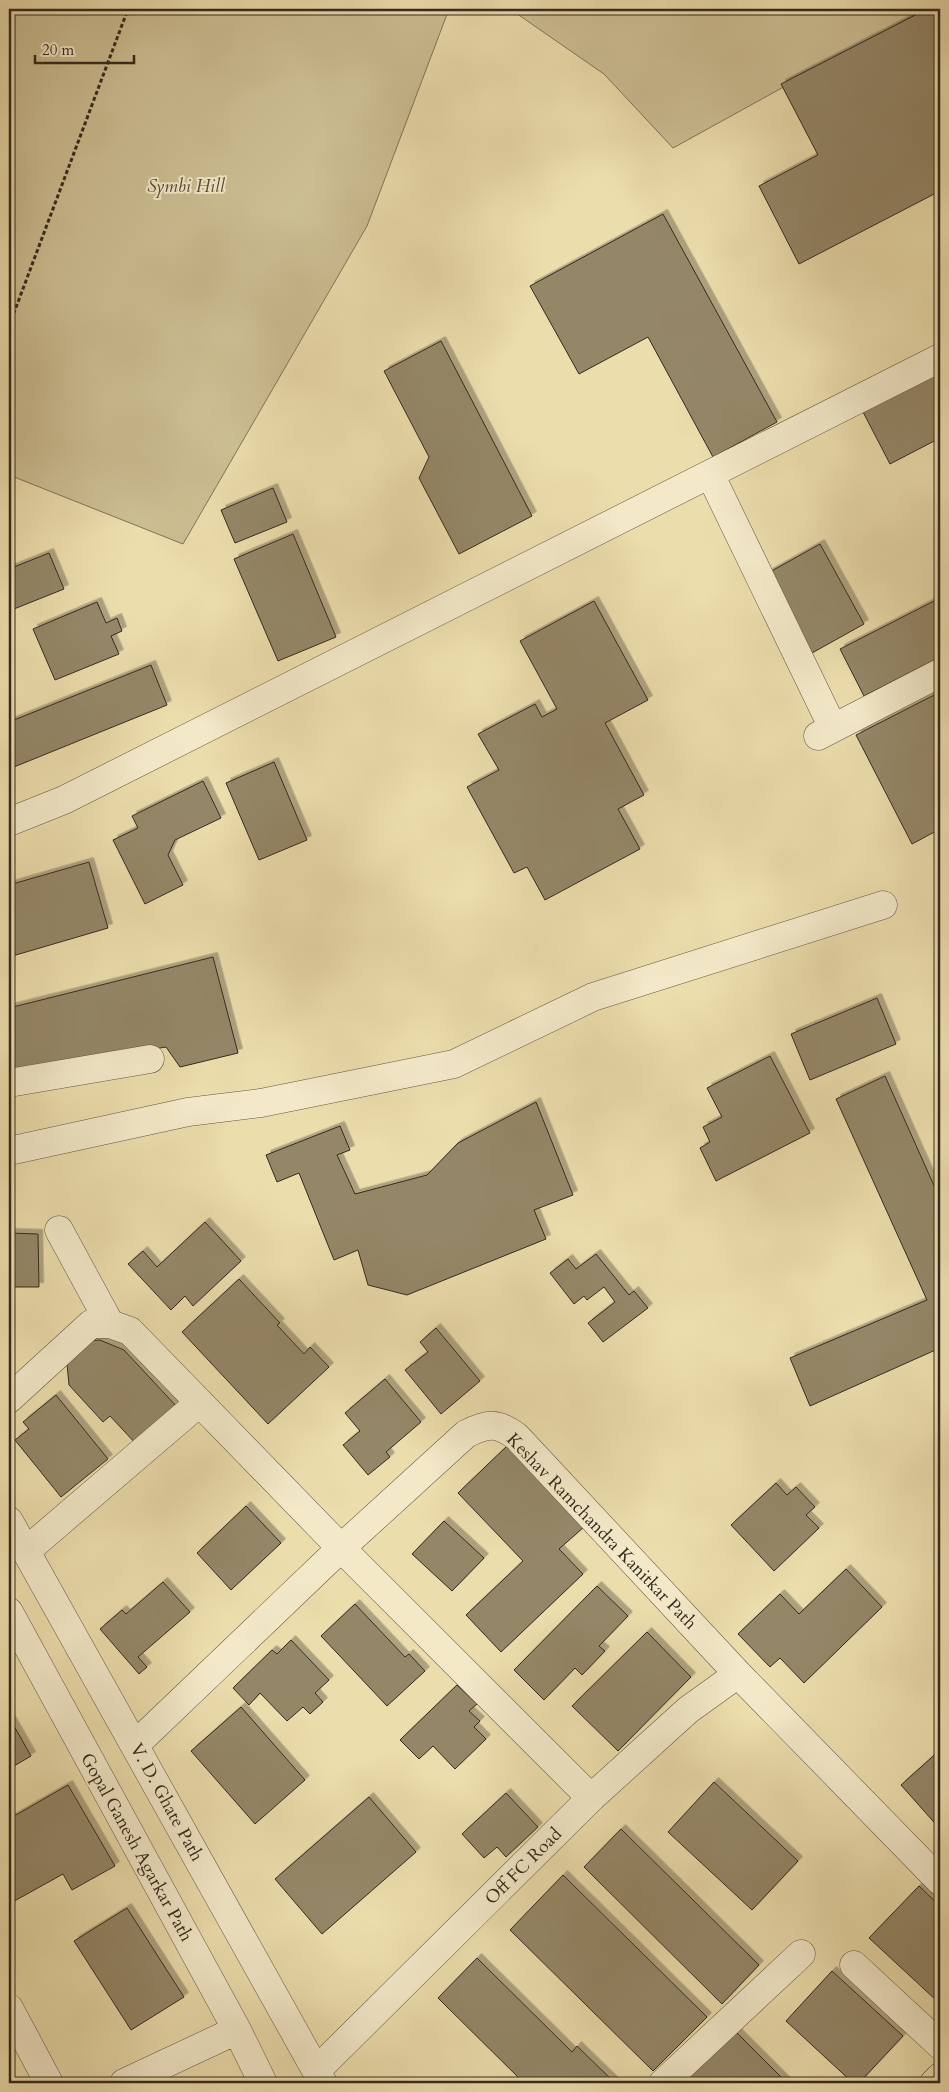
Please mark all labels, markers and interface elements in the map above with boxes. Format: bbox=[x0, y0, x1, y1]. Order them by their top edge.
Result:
scale bar bbox=[35, 32, 134, 64]
text: 20 m bbox=[42, 40, 74, 60]
park label: Symbi Hill bbox=[147, 174, 226, 199]
street label: Keshav Ramchandra Kanitkar Path bbox=[501, 1428, 703, 1635]
street label: V. D. Ghate Path bbox=[124, 1739, 209, 1866]
street label: Gopal Ganesh Agarkar Path bbox=[74, 1748, 199, 1946]
street label: Off FC Road bbox=[479, 1822, 568, 1910]

